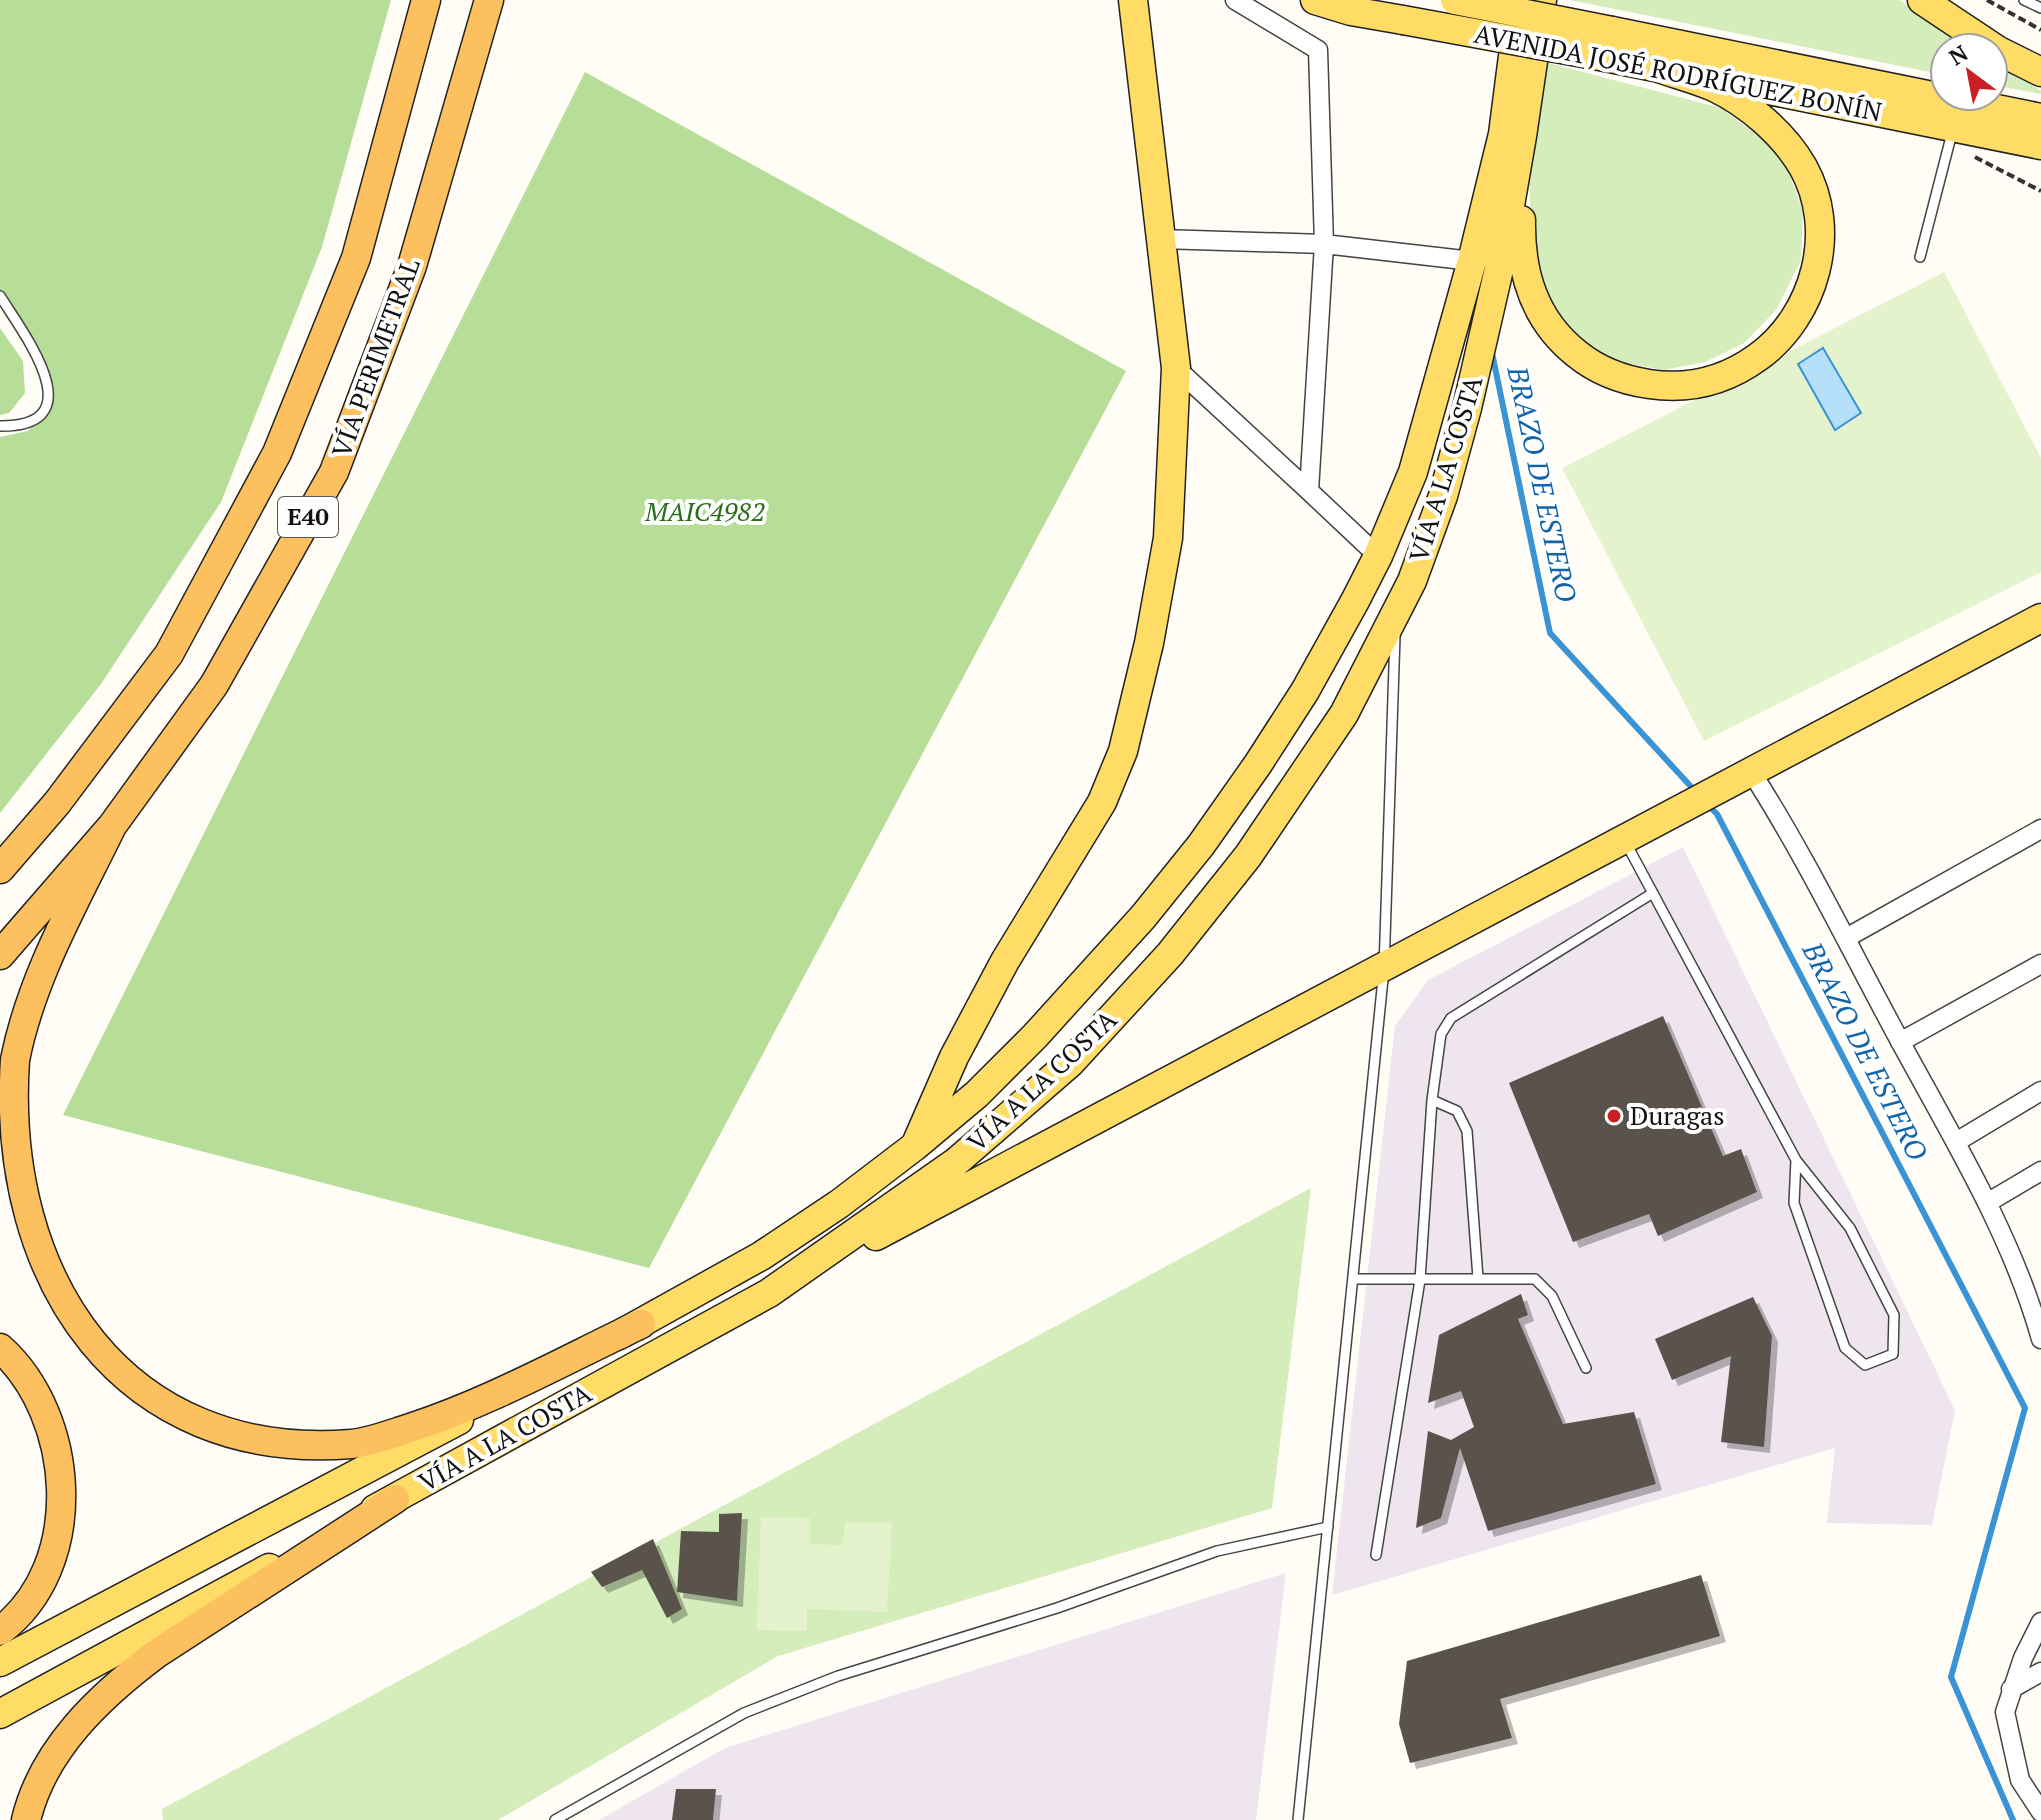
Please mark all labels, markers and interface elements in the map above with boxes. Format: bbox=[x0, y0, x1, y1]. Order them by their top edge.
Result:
street label: AVENIDA JOSÉ RODRÍGUEZ BONÍN bbox=[1472, 16, 1885, 128]
north arrow bbox=[1929, 32, 2009, 112]
text: N bbox=[1943, 38, 1973, 71]
street label: VÍA PERIMETRAL bbox=[323, 254, 427, 462]
water label: BRAZO DE ESTERO bbox=[1499, 362, 1586, 606]
street label: VÍA A LA COSTA bbox=[1401, 371, 1490, 566]
park label: MAIC4982 bbox=[644, 494, 765, 528]
road number: E40 bbox=[278, 497, 338, 537]
water label: BRAZO DE ESTERO bbox=[1794, 935, 1937, 1166]
street label: VÍA A LA COSTA bbox=[959, 1002, 1123, 1158]
place label: Duragas bbox=[1630, 1098, 1725, 1132]
marker: Duragas bbox=[1605, 1107, 1623, 1125]
street label: VÍA A LA COSTA bbox=[412, 1375, 597, 1499]

